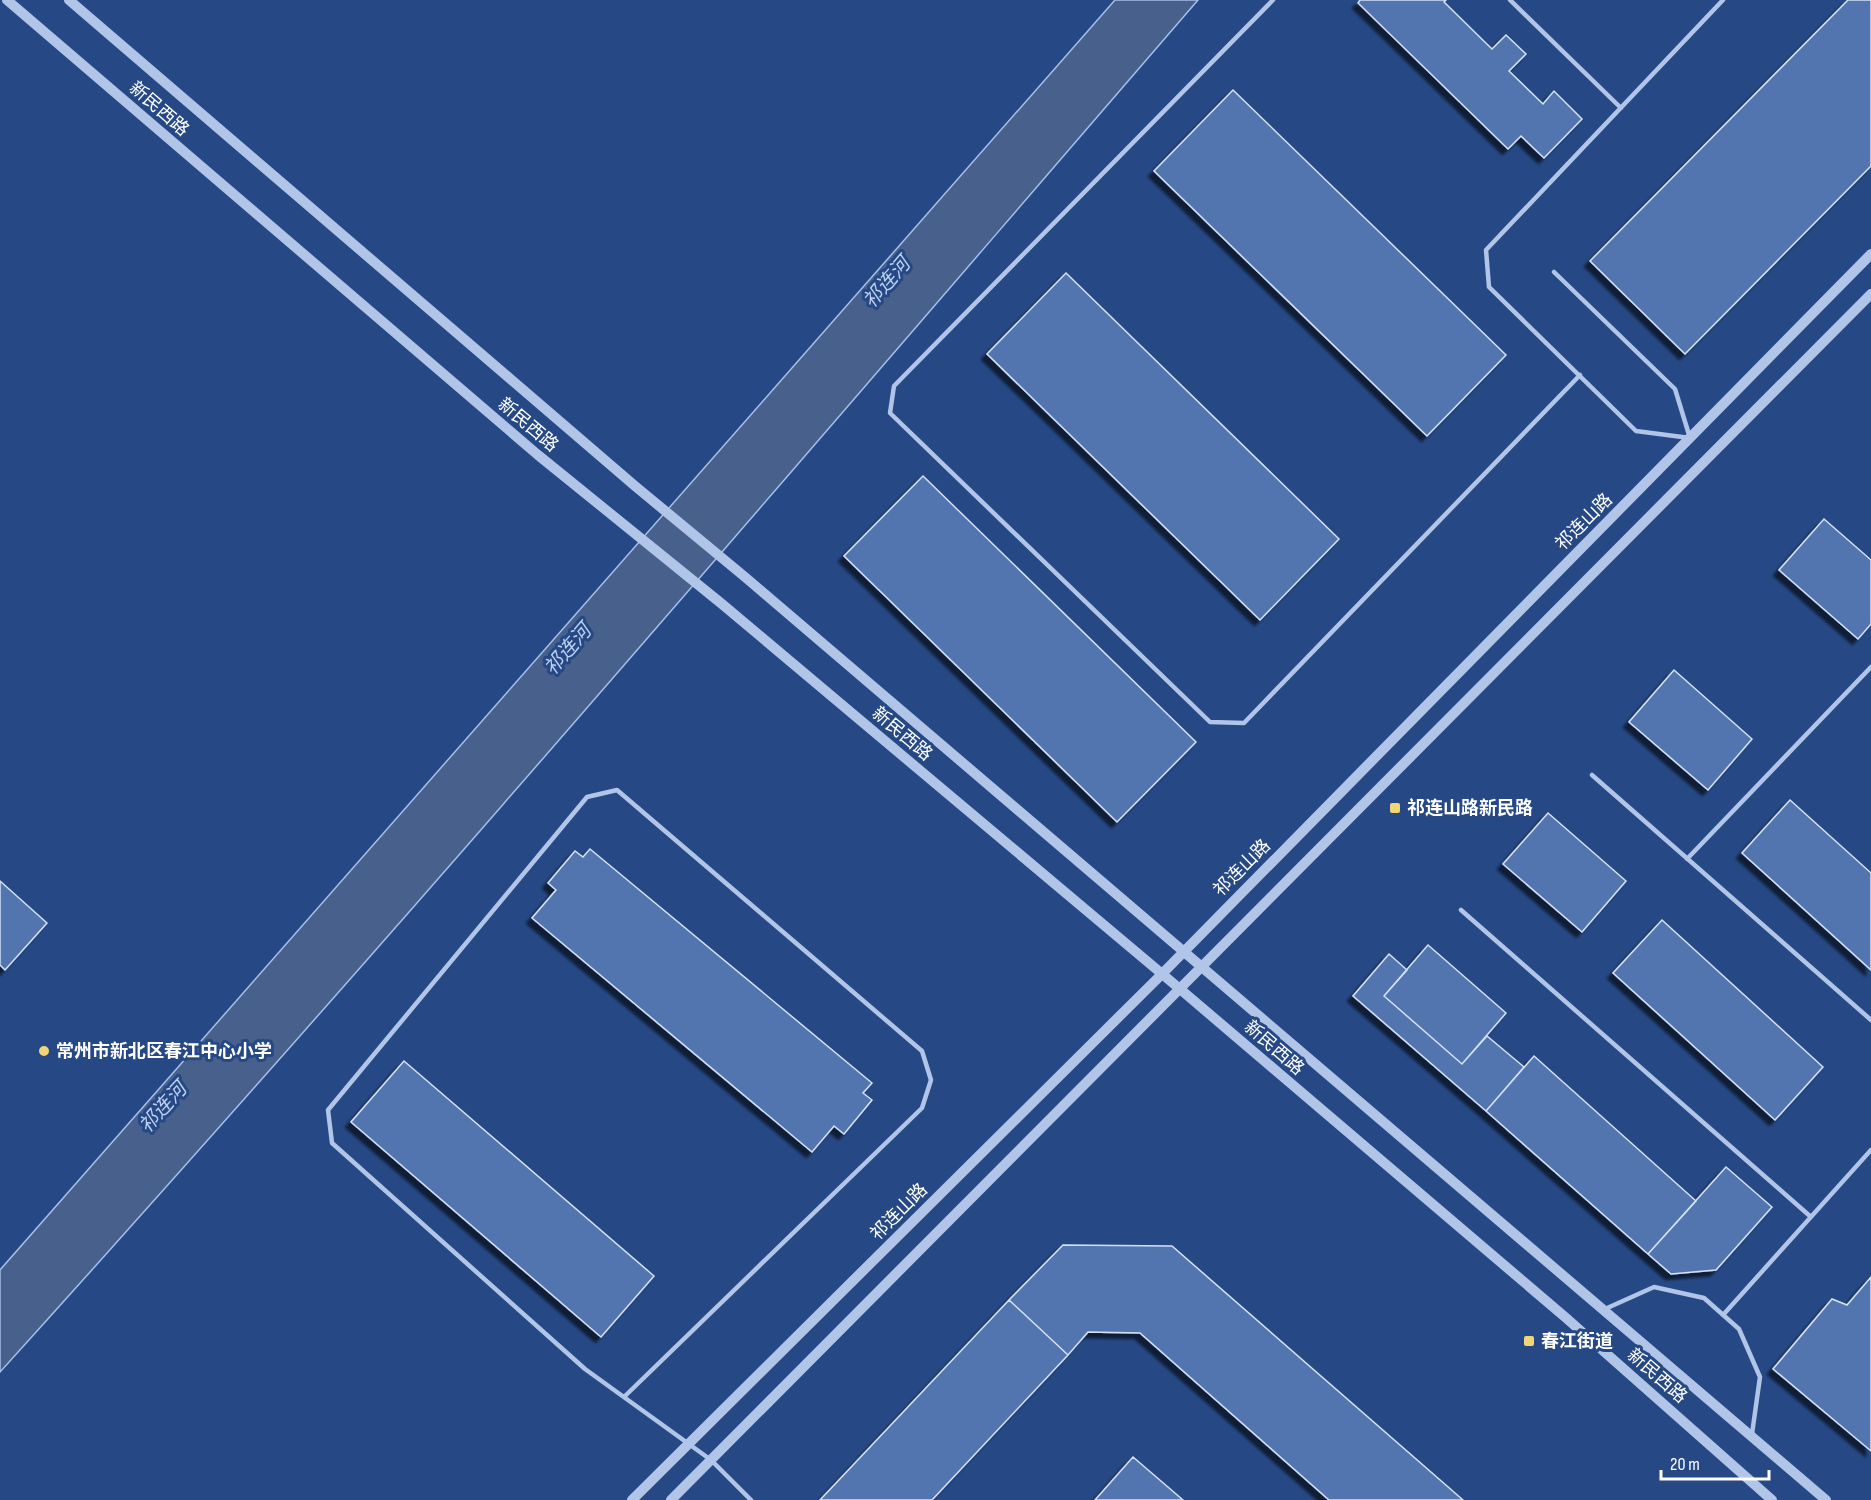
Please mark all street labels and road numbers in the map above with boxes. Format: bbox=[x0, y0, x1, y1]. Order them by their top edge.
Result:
street label: 新民西路 bbox=[125, 77, 193, 141]
street label: 新民西路 bbox=[494, 394, 562, 456]
street label: 祁连山路 bbox=[1551, 489, 1617, 555]
street label: 新民西路 bbox=[868, 703, 936, 765]
street label: 祁连山路 bbox=[1209, 835, 1275, 901]
street label: 新民西路 bbox=[1240, 1016, 1308, 1080]
street label: 祁连山路 bbox=[866, 1179, 932, 1245]
street label: 新民西路 bbox=[1623, 1344, 1691, 1408]

